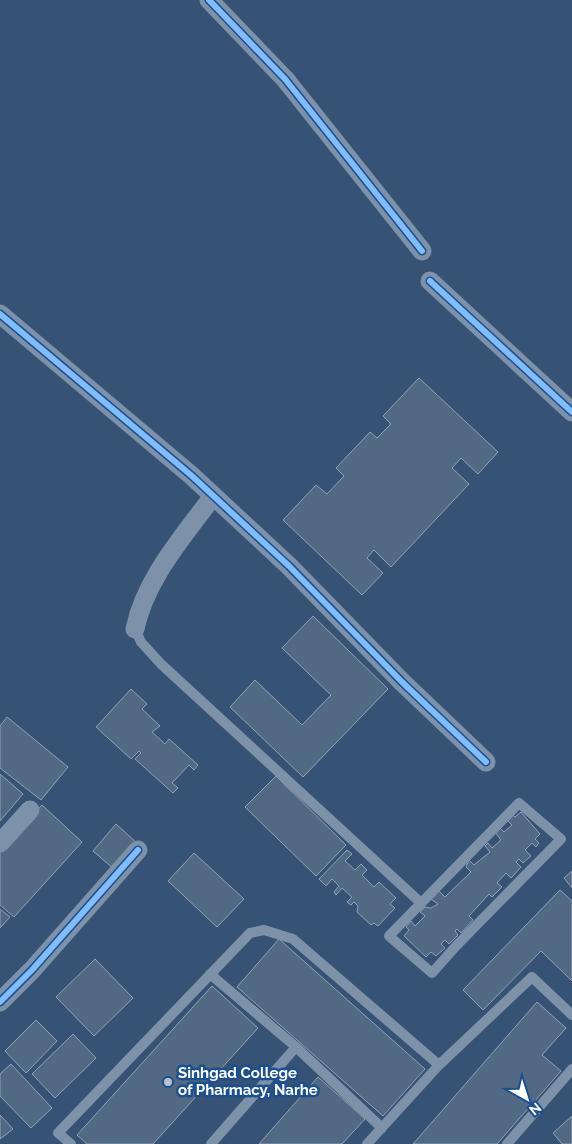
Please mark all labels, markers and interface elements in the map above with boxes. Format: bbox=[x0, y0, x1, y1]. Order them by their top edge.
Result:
place label: Sinhgad College of Pharmacy, Narhe bbox=[178, 1064, 318, 1099]
north arrow bbox=[502, 1074, 552, 1124]
marker: Sinhgad College of Pharmacy, Narhe bbox=[162, 1076, 174, 1088]
text: N bbox=[526, 1100, 544, 1119]

